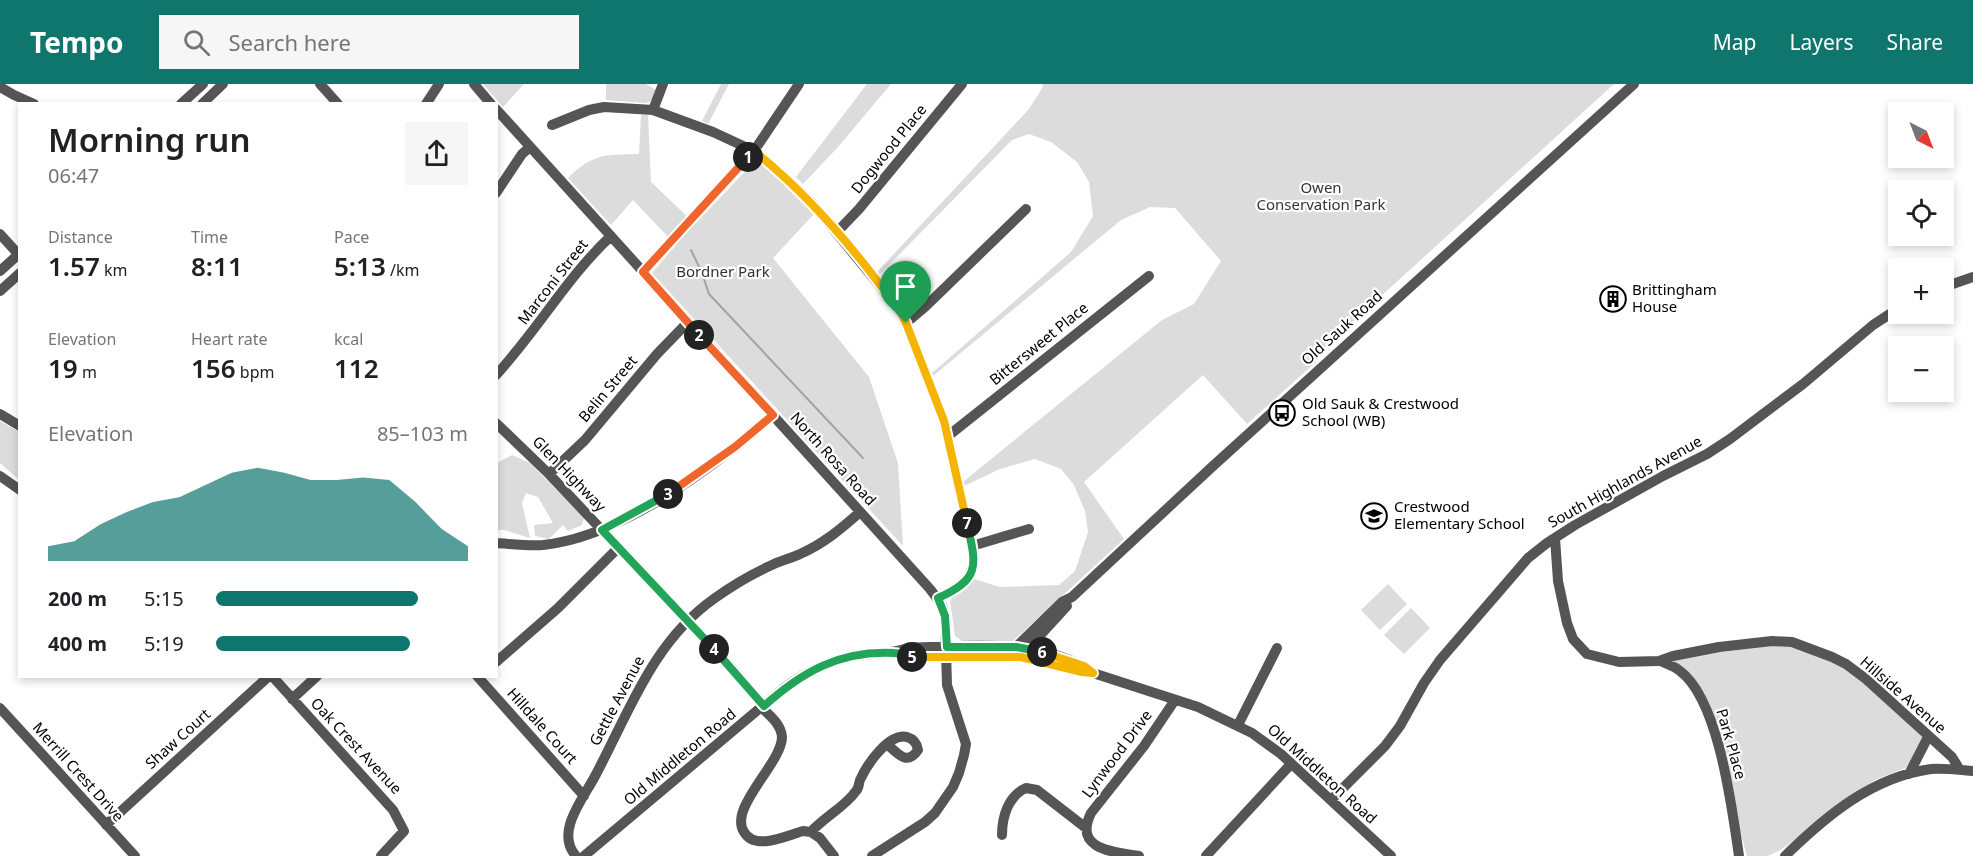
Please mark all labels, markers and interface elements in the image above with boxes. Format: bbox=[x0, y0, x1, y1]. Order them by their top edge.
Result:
search box bbox=[159, 15, 579, 69]
text: Tempo bbox=[30, 23, 123, 61]
icon: search bbox=[180, 26, 213, 59]
text: Search here bbox=[228, 27, 351, 57]
text: Map bbox=[1713, 28, 1757, 56]
text: Layers bbox=[1790, 28, 1854, 56]
text: Share bbox=[1887, 28, 1943, 56]
street label: Dogwood Place bbox=[846, 100, 930, 197]
north arrow bbox=[1888, 102, 1954, 168]
map controls bbox=[1888, 102, 1954, 402]
text: Morning run bbox=[48, 117, 250, 162]
button: share bbox=[405, 122, 468, 185]
pin: 1 bbox=[733, 142, 763, 172]
text: 1 bbox=[743, 146, 753, 168]
text: 06:47 bbox=[48, 162, 99, 189]
park label: Owen Conservation Park bbox=[1257, 177, 1385, 214]
button: locate bbox=[1888, 180, 1954, 246]
text: Distance bbox=[48, 226, 113, 248]
text: Time bbox=[191, 226, 228, 248]
text: Pace bbox=[334, 226, 369, 248]
street label: Marconi Street bbox=[513, 234, 592, 328]
text: 1.57 bbox=[48, 248, 100, 284]
text: 8:11 bbox=[191, 248, 243, 284]
text: 5:13 bbox=[334, 248, 386, 284]
button: + bbox=[1888, 258, 1954, 324]
text: km bbox=[100, 259, 127, 281]
text: /km bbox=[386, 259, 419, 281]
park label: Bordner Park bbox=[676, 261, 770, 281]
pin bbox=[880, 261, 931, 323]
icon: arrive bbox=[889, 270, 922, 303]
place label: Brittingham House bbox=[1632, 279, 1717, 316]
building icon: Brittingham House bbox=[1598, 284, 1628, 314]
street label: Old Sauk Road bbox=[1297, 286, 1386, 369]
street label: Bittersweet Place bbox=[985, 297, 1092, 389]
pin: 2 bbox=[684, 320, 714, 350]
text: 2 bbox=[694, 324, 704, 346]
text: Elevation bbox=[48, 328, 116, 350]
text: Heart rate bbox=[191, 328, 267, 350]
text: kcal bbox=[334, 328, 363, 350]
button: − bbox=[1888, 336, 1954, 402]
text: 19 bbox=[48, 350, 78, 386]
text: 156 bbox=[191, 350, 236, 386]
text: 112 bbox=[334, 350, 379, 386]
street label: Belin Street bbox=[574, 350, 641, 426]
text: m bbox=[78, 361, 97, 383]
text: bpm bbox=[236, 361, 274, 383]
place label: Old Sauk & Crestwood School (WB) bbox=[1302, 393, 1459, 430]
bus stop icon: Old Sauk & Crestwood School (WB) bbox=[1267, 398, 1297, 428]
street label: North Rosa Road bbox=[786, 407, 881, 509]
text: Elevation bbox=[48, 420, 133, 447]
text: 85–103 m bbox=[377, 420, 468, 447]
street label: South Highlands Avenue bbox=[1544, 430, 1705, 532]
street label: Glen Highway bbox=[529, 431, 611, 516]
pin: 3 bbox=[653, 479, 683, 509]
text: 3 bbox=[663, 483, 673, 505]
place label: Crestwood Elementary School bbox=[1394, 496, 1525, 533]
school or university icon: Crestwood Elementary School bbox=[1359, 501, 1389, 531]
pin: 7 bbox=[952, 508, 982, 538]
text: 7 bbox=[962, 512, 972, 534]
text: 200 m bbox=[48, 585, 107, 612]
text: 5:15 bbox=[144, 585, 184, 612]
text: 400 m bbox=[48, 630, 107, 657]
text: 5:19 bbox=[144, 630, 184, 657]
pin: 4 bbox=[699, 634, 729, 664]
pin: 6 bbox=[1027, 637, 1057, 667]
text: 4 bbox=[709, 638, 719, 660]
text: 6 bbox=[1037, 641, 1047, 663]
pin: 5 bbox=[897, 642, 927, 672]
text: 5 bbox=[907, 646, 917, 668]
street label: Hillside Avenue bbox=[1856, 651, 1951, 737]
street label: Gettle Avenue bbox=[584, 652, 648, 749]
street label: Hilldale Court bbox=[503, 683, 583, 768]
street label: Oak Crest Avenue bbox=[307, 693, 407, 798]
street label: Shaw Court bbox=[141, 703, 215, 773]
street label: Old Middleton Road bbox=[619, 703, 740, 809]
street label: Lynwood Drive bbox=[1077, 705, 1156, 801]
street label: Park Place bbox=[1712, 706, 1752, 781]
street label: Merrill Crest Drive bbox=[29, 717, 129, 825]
street label: Old Middleton Road bbox=[1264, 719, 1382, 828]

